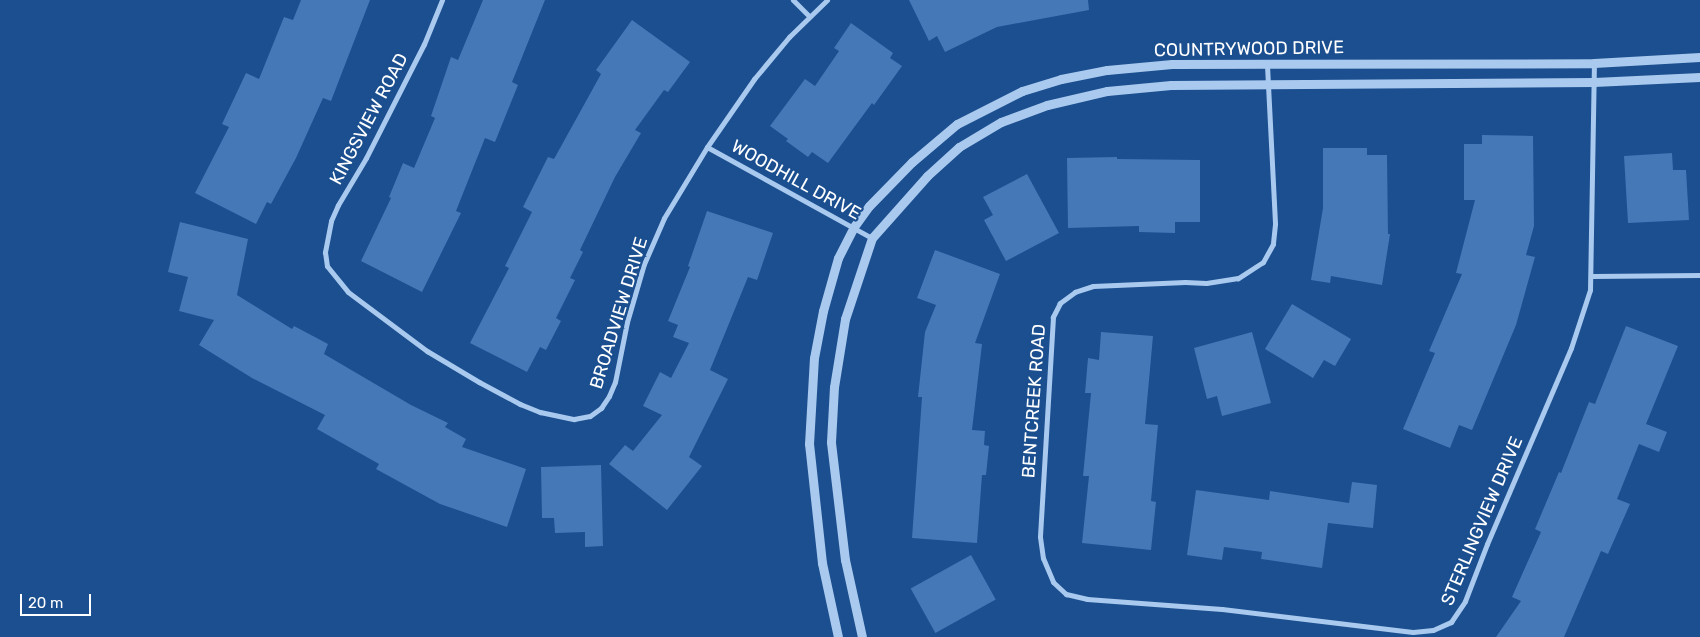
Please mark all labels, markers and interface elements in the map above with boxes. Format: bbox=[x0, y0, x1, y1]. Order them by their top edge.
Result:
street label: COUNTRYWOOD DRIVE bbox=[1154, 37, 1344, 61]
street label: KINGSVIEW ROAD bbox=[325, 50, 413, 188]
street label: WOODHILL DRIVE bbox=[727, 135, 865, 225]
street label: BROADVIEW DRIVE bbox=[586, 234, 652, 392]
street label: BENTCREEK ROAD bbox=[1018, 323, 1050, 479]
street label: STERLINGVIEW DRIVE bbox=[1437, 433, 1527, 609]
scale bar bbox=[22, 584, 94, 616]
text: 20 m bbox=[28, 594, 63, 612]

